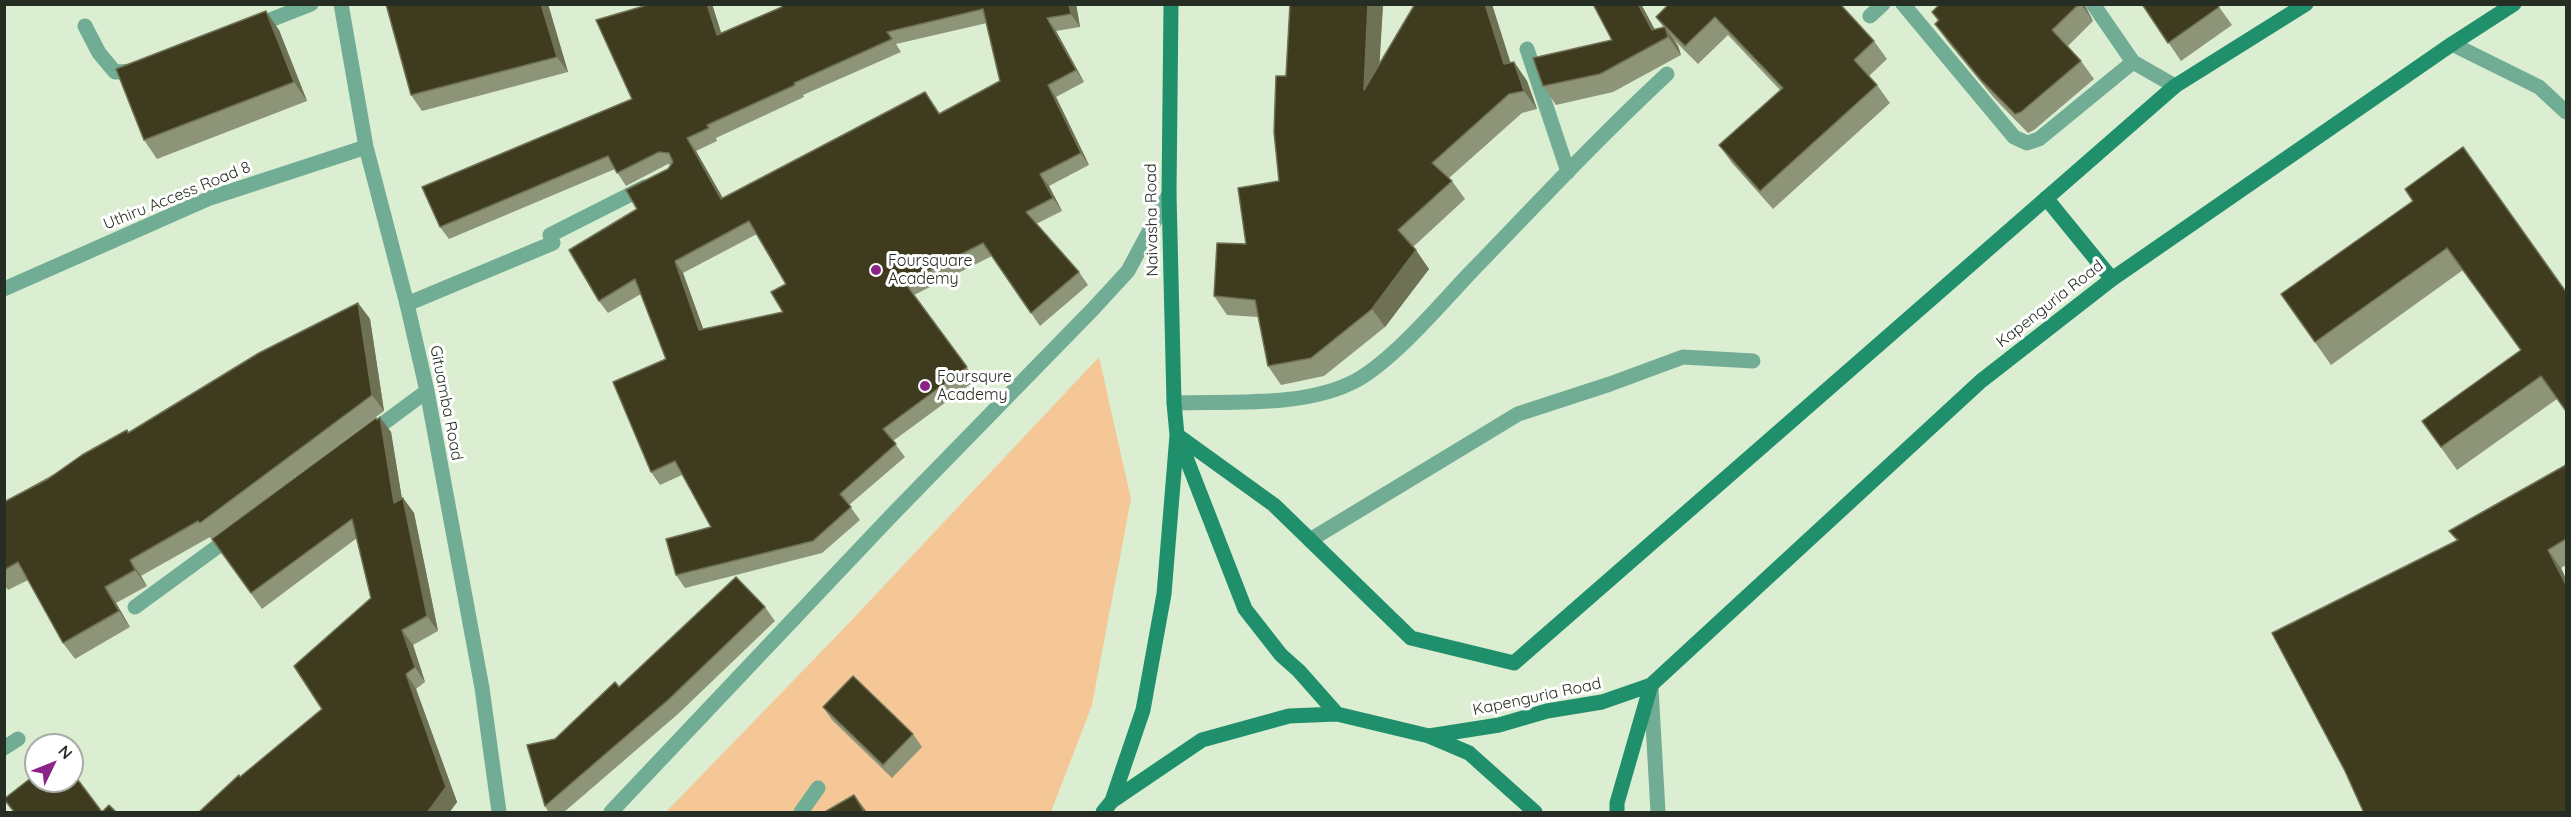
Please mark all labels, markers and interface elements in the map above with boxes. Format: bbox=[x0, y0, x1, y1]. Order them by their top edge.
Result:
street label: Uthiru Access Road 8 bbox=[101, 158, 253, 234]
street label: Naivasha Road bbox=[1141, 163, 1163, 277]
place label: Foursquare Academy bbox=[888, 251, 973, 289]
street label: Kapenguria Road bbox=[1993, 256, 2107, 352]
marker: Foursquare Academy bbox=[869, 263, 883, 277]
street label: Gituamba Road bbox=[425, 344, 467, 462]
place label: Foursqure Academy bbox=[937, 367, 1012, 405]
marker: Foursqure Academy bbox=[918, 379, 932, 393]
street label: Kapenguria Road bbox=[1471, 674, 1603, 720]
north arrow bbox=[24, 733, 84, 793]
text: N bbox=[54, 741, 77, 763]

